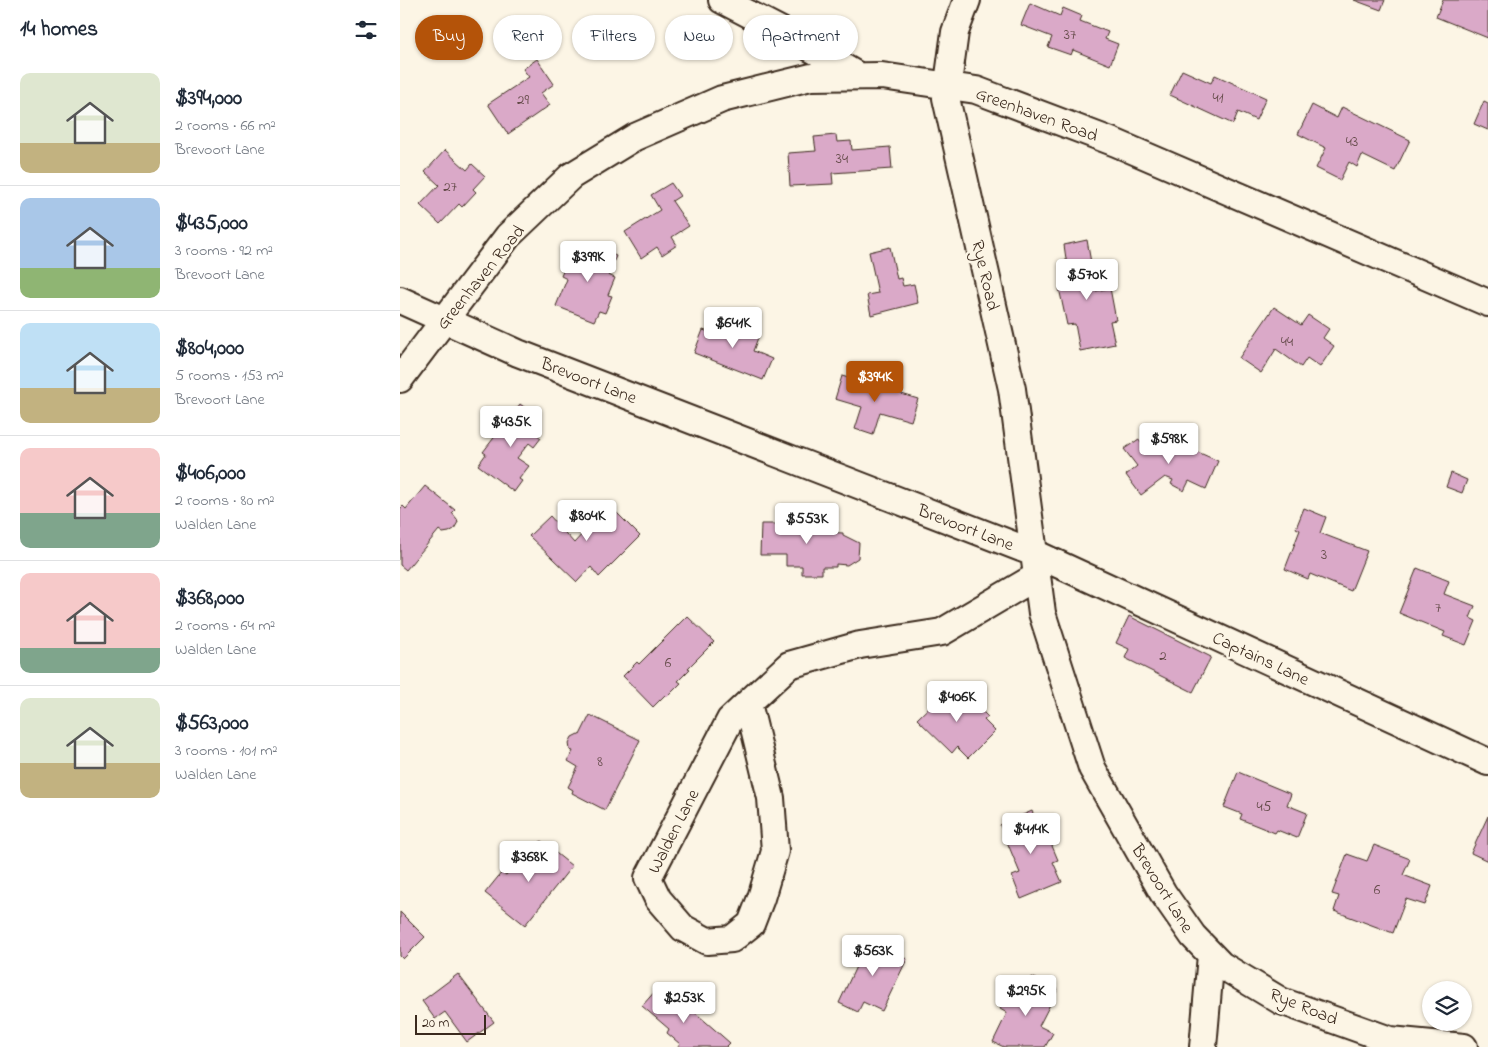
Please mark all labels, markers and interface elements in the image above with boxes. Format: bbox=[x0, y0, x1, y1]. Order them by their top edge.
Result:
text: 14 homes bbox=[20, 15, 98, 45]
chip: Buy bbox=[415, 15, 483, 60]
chip: Rent bbox=[493, 15, 562, 60]
chip: Filters bbox=[572, 15, 655, 60]
chip: New bbox=[665, 15, 733, 60]
chip: Apartment bbox=[743, 15, 858, 60]
icon: filters bbox=[352, 16, 380, 44]
house number: 37 bbox=[1064, 24, 1076, 46]
street label: Greenhaven Road bbox=[972, 82, 1101, 150]
text: $394,000 bbox=[175, 84, 242, 114]
house number: 41 bbox=[1213, 87, 1224, 109]
house number: 29 bbox=[517, 89, 529, 111]
icon: home bbox=[60, 93, 120, 153]
text: 2 rooms · 66 m² bbox=[175, 114, 276, 138]
house number: 43 bbox=[1346, 131, 1358, 153]
text: Brevoort Lane bbox=[175, 138, 265, 162]
house number: 34 bbox=[836, 148, 848, 170]
house number: 27 bbox=[443, 176, 457, 198]
text: $435,000 bbox=[175, 209, 248, 239]
icon: home bbox=[60, 218, 120, 278]
street label: Greenhaven Road bbox=[431, 220, 532, 336]
street label: Rye Road bbox=[963, 238, 1005, 313]
text: 3 rooms · 92 m² bbox=[175, 239, 273, 263]
pin: $399K bbox=[553, 240, 623, 283]
text: $399K bbox=[571, 245, 605, 269]
pin: $570K bbox=[1052, 258, 1122, 301]
text: Brevoort Lane bbox=[175, 263, 265, 287]
text: $570K bbox=[1067, 263, 1107, 287]
pin: $641K bbox=[698, 306, 768, 349]
text: $641K bbox=[715, 311, 751, 335]
house number: 44 bbox=[1281, 331, 1293, 353]
text: $804,000 bbox=[175, 334, 244, 364]
icon: home bbox=[60, 343, 120, 403]
street label: Brevoort Lane bbox=[536, 351, 641, 412]
pin: $394K bbox=[840, 360, 910, 403]
text: 5 rooms · 153 m² bbox=[175, 364, 284, 388]
text: $394K bbox=[857, 365, 893, 389]
text: Brevoort Lane bbox=[175, 388, 265, 412]
pin: $435K bbox=[476, 406, 546, 448]
text: $435K bbox=[491, 410, 531, 434]
pin: $598K bbox=[1134, 422, 1204, 465]
text: $598K bbox=[1150, 427, 1188, 451]
text: $406,000 bbox=[175, 459, 246, 489]
icon: home bbox=[60, 468, 120, 528]
text: 2 rooms · 80 m² bbox=[175, 489, 275, 513]
street label: Brevoort Lane bbox=[913, 498, 1018, 559]
pin: $804K bbox=[552, 500, 622, 542]
pin: $553K bbox=[772, 502, 842, 545]
text: $804K bbox=[569, 504, 605, 528]
text: $553K bbox=[786, 507, 828, 531]
text: Walden Lane bbox=[175, 513, 256, 537]
house number: 3 bbox=[1321, 544, 1327, 566]
text: $368,000 bbox=[175, 584, 244, 614]
icon: home bbox=[60, 593, 120, 653]
house number: 7 bbox=[1435, 597, 1441, 619]
text: 2 rooms · 64 m² bbox=[175, 614, 275, 638]
street label: Captains Lane bbox=[1207, 626, 1314, 694]
text: Walden Lane bbox=[175, 638, 256, 662]
house number: 2 bbox=[1159, 645, 1167, 667]
house number: 6 bbox=[665, 652, 672, 674]
pin: $406K bbox=[922, 680, 992, 723]
text: $406K bbox=[938, 685, 976, 709]
text: $563,000 bbox=[175, 709, 248, 739]
icon: home bbox=[60, 718, 120, 778]
text: 3 rooms · 101 m² bbox=[175, 739, 277, 763]
house number: 8 bbox=[597, 751, 603, 773]
text: Walden Lane bbox=[175, 763, 256, 787]
street label: Walden Lane bbox=[642, 784, 708, 879]
house number: 45 bbox=[1257, 796, 1272, 818]
pin: $414K bbox=[996, 812, 1066, 855]
text: $414K bbox=[1013, 817, 1049, 841]
street label: Brevoort Lane bbox=[1123, 839, 1200, 940]
pin: $368K bbox=[494, 840, 564, 883]
text: $368K bbox=[510, 845, 548, 869]
house number: 6 bbox=[1374, 879, 1381, 901]
pin: $563K bbox=[838, 934, 908, 977]
text: $563K bbox=[853, 939, 893, 963]
pin: $295K bbox=[991, 974, 1061, 1017]
text: $295K bbox=[1006, 979, 1046, 1003]
map controls bbox=[1422, 981, 1472, 1031]
button: layers bbox=[1422, 981, 1472, 1031]
pin: $253K bbox=[649, 982, 719, 1024]
street label: Rye Road bbox=[1265, 982, 1341, 1033]
text: $253K bbox=[663, 986, 705, 1010]
scale bar bbox=[415, 1012, 486, 1035]
text: 20 m bbox=[422, 1013, 449, 1034]

